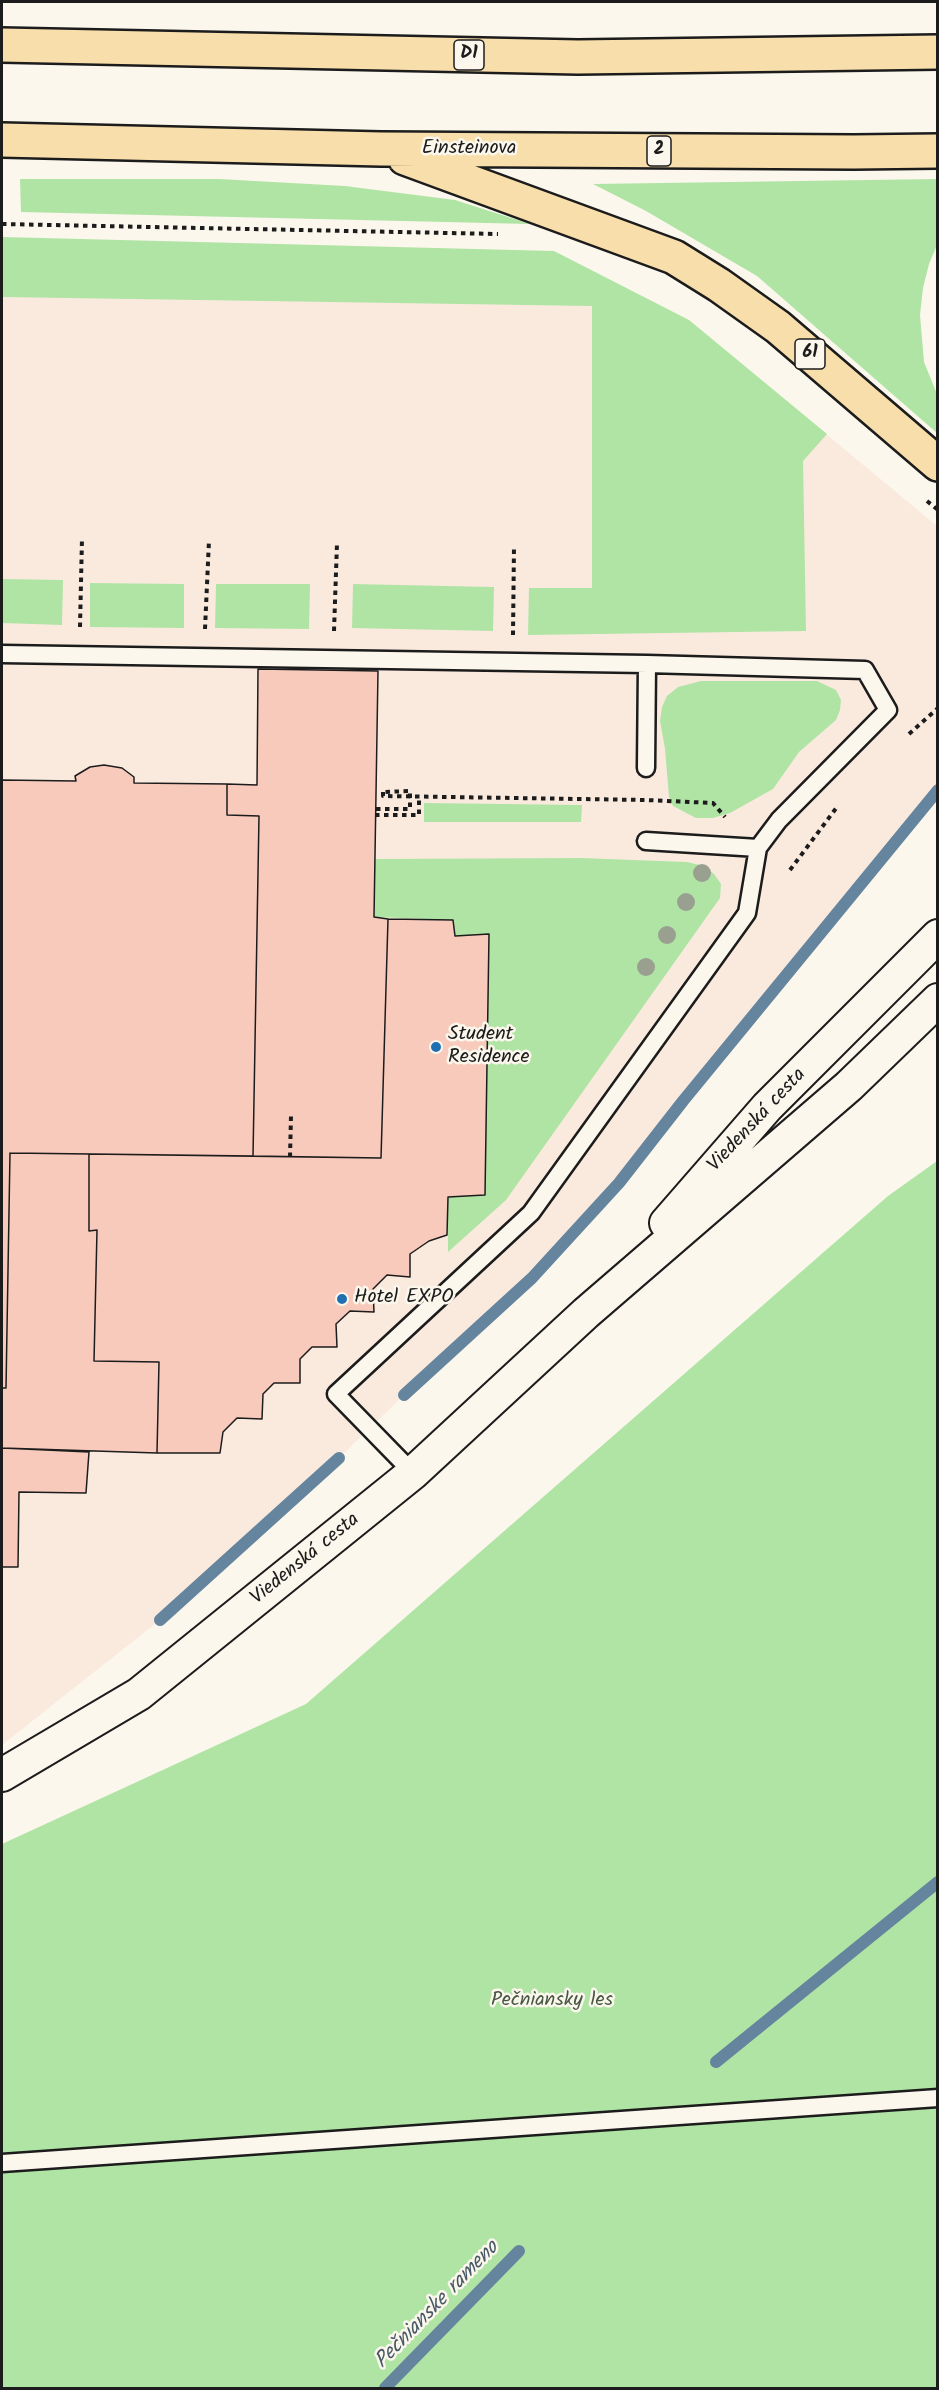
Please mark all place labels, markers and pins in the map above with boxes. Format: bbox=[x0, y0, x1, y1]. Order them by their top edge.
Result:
place label: Student Residence bbox=[448, 1024, 529, 1071]
marker: Student Residence bbox=[429, 1040, 443, 1054]
place label: Hotel EXPO bbox=[354, 1287, 453, 1311]
marker: Hotel EXPO bbox=[335, 1292, 349, 1306]

